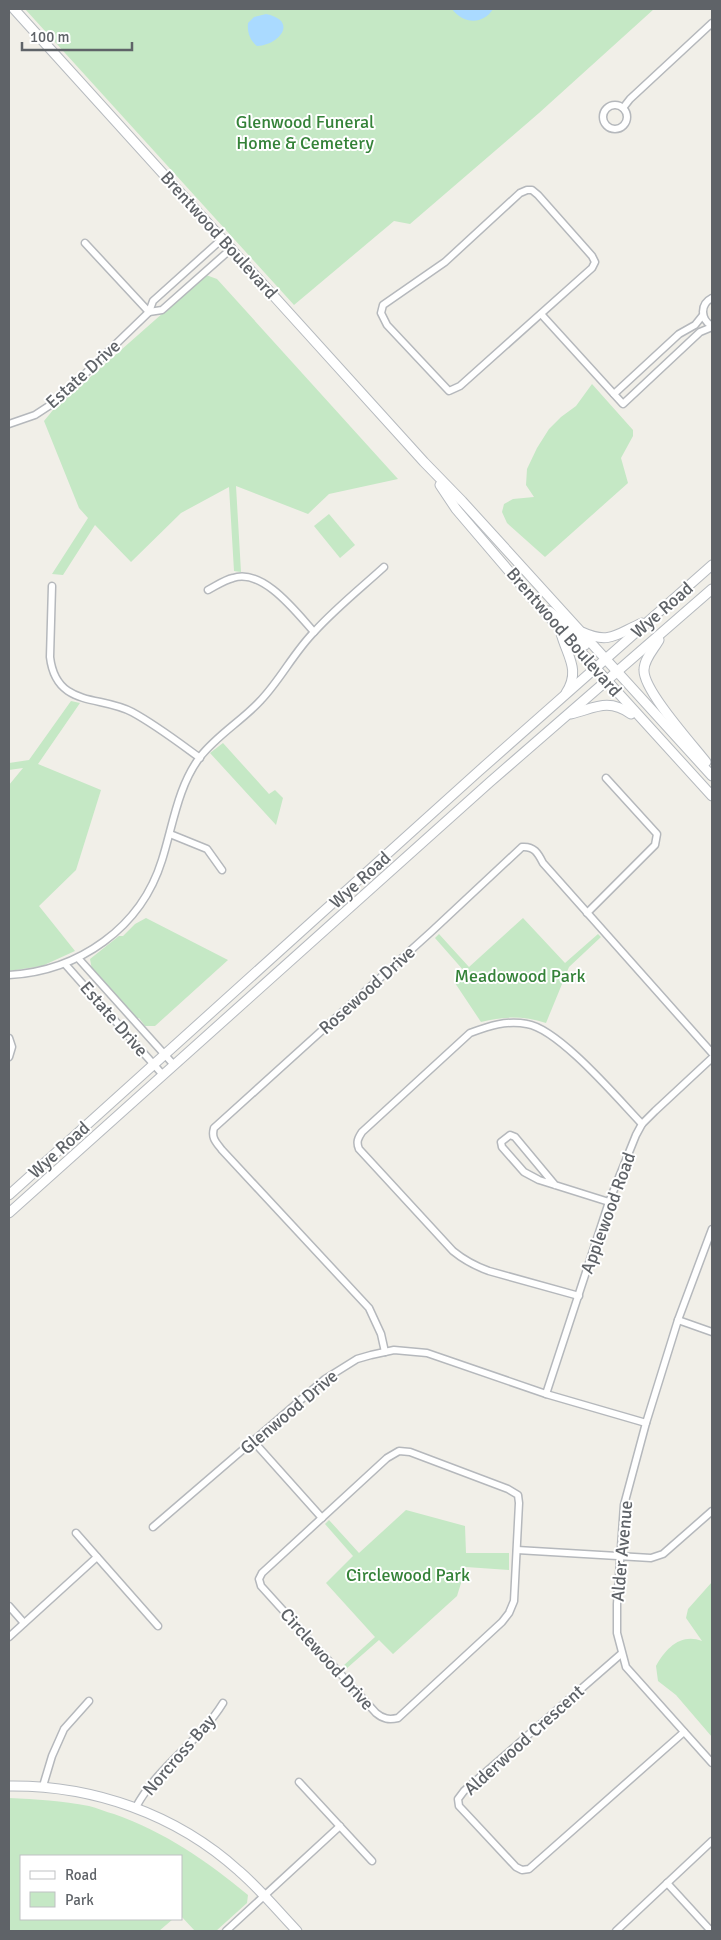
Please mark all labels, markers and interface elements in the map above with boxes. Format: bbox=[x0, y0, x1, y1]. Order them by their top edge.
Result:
scale bar bbox=[22, 20, 132, 52]
text: 100 m bbox=[30, 28, 70, 46]
park label: Glenwood Funeral Home & Cemetery bbox=[236, 111, 374, 154]
street label: Brentwood Boulevard bbox=[156, 167, 282, 303]
street label: Estate Drive bbox=[41, 335, 125, 413]
street label: Brentwood Boulevard bbox=[502, 563, 626, 701]
street label: Wye Road bbox=[627, 577, 697, 643]
street label: Wye Road bbox=[325, 847, 395, 913]
street label: Rosewood Drive bbox=[314, 941, 420, 1039]
park label: Meadowood Park bbox=[455, 965, 585, 987]
street label: Estate Drive bbox=[75, 977, 153, 1061]
street label: Wye Road bbox=[24, 1117, 94, 1183]
street label: Applewood Road bbox=[576, 1149, 640, 1277]
street label: Glenwood Drive bbox=[236, 1365, 342, 1459]
street label: Alder Avenue bbox=[607, 1500, 637, 1602]
park label: Circlewood Park bbox=[346, 1564, 470, 1586]
street label: Circlewood Drive bbox=[275, 1603, 379, 1715]
street label: Alderwood Crescent bbox=[459, 1680, 589, 1800]
street label: Norcross Bay bbox=[138, 1710, 220, 1800]
legend bbox=[20, 1855, 182, 1920]
text: Road bbox=[65, 1866, 97, 1884]
text: Park bbox=[65, 1891, 94, 1909]

